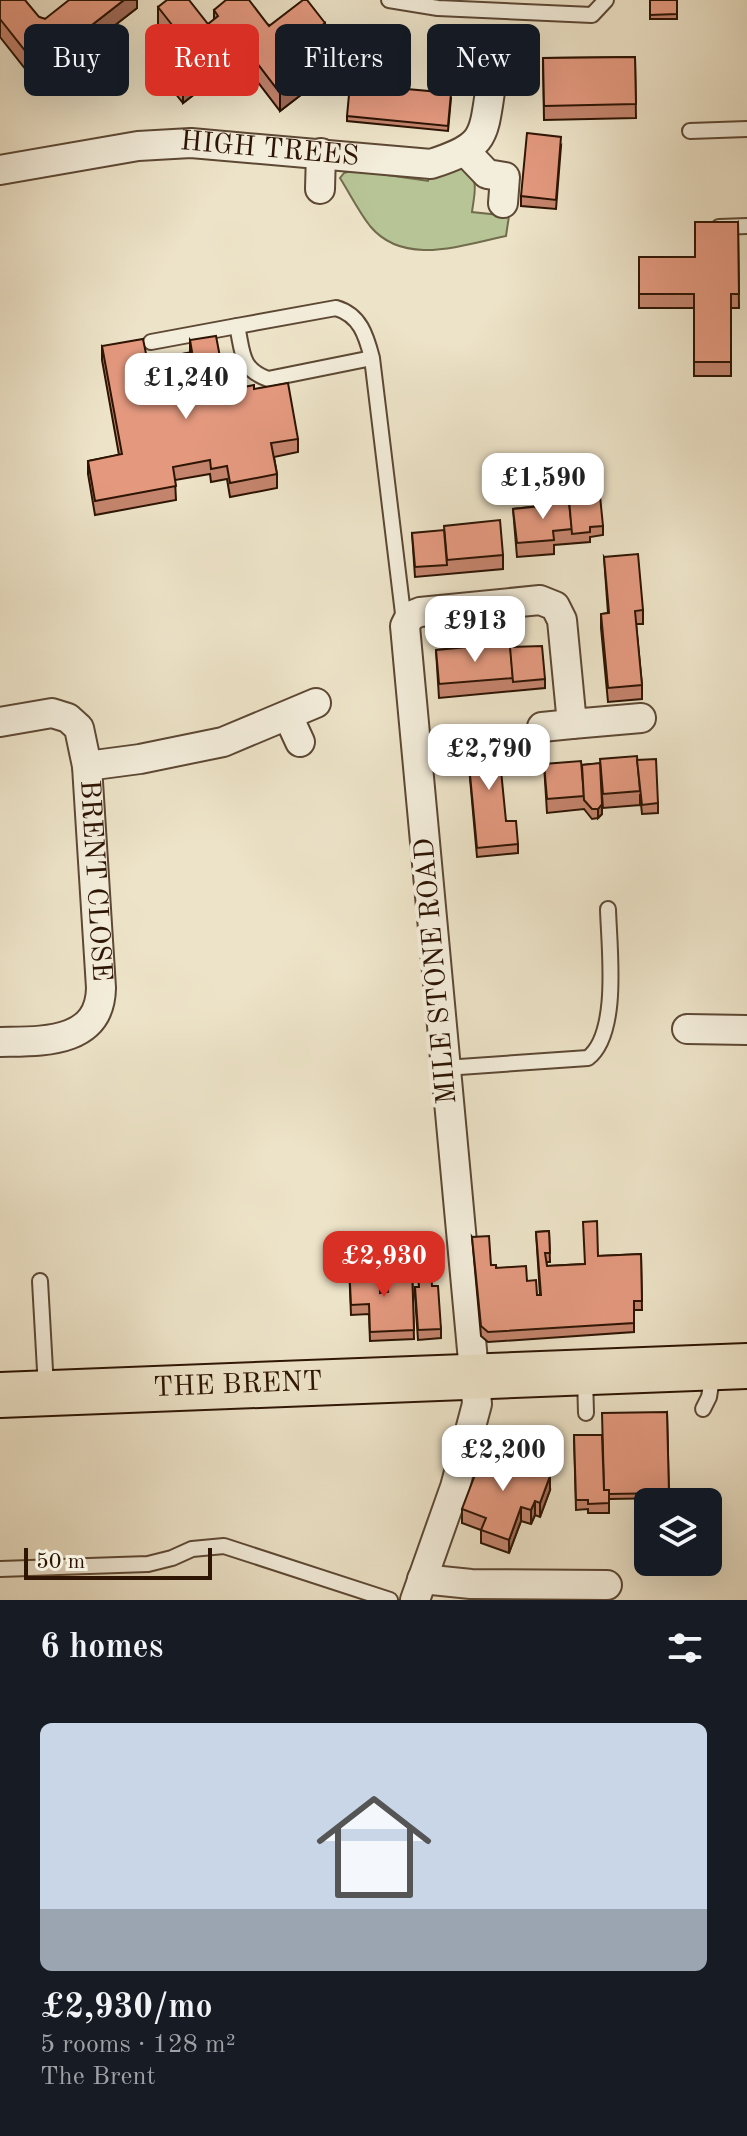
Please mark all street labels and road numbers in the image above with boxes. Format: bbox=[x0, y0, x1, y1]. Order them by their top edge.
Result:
street label: HIGH TREES bbox=[179, 128, 360, 172]
street label: BRENT CLOSE bbox=[74, 779, 115, 982]
street label: MILE STONE ROAD bbox=[411, 837, 463, 1105]
street label: THE BRENT bbox=[153, 1368, 323, 1403]

